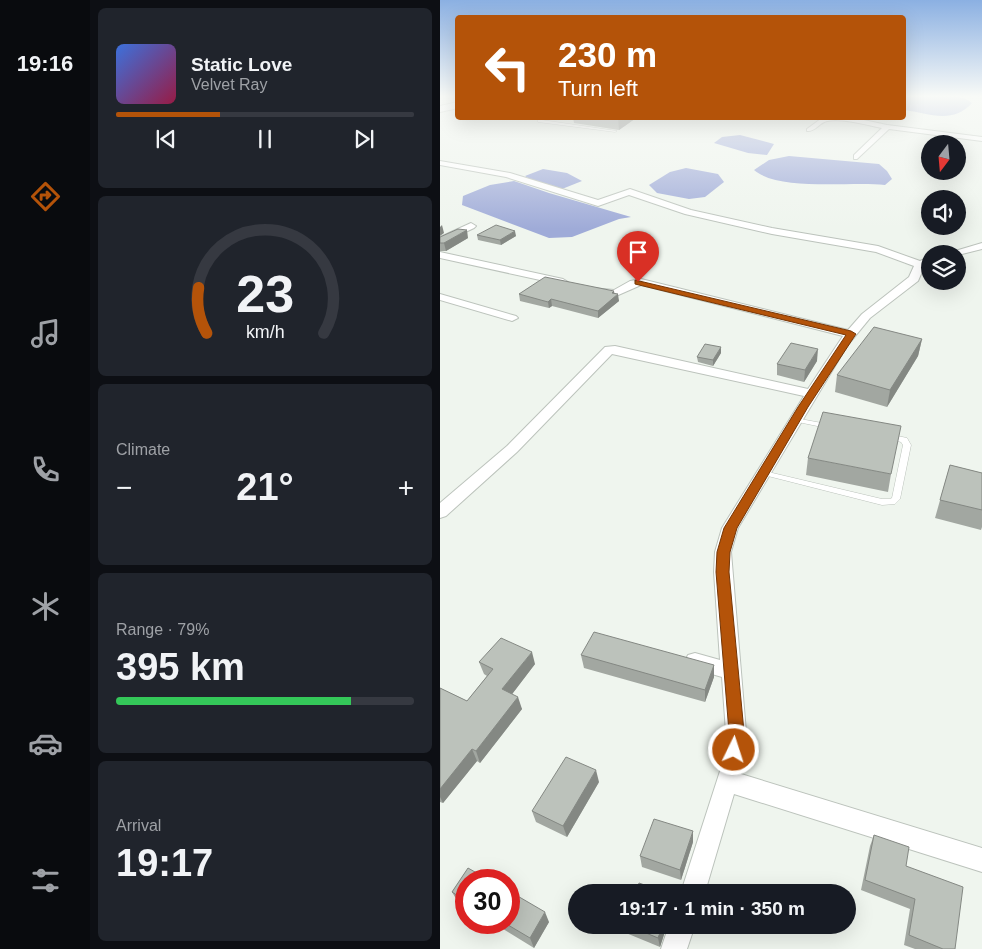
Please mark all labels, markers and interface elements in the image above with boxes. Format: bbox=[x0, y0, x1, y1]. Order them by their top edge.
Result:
icon: left bbox=[475, 35, 540, 100]
text: 230 m bbox=[558, 35, 657, 74]
text: 19:16 bbox=[17, 51, 73, 76]
text: Static Love bbox=[191, 54, 292, 75]
text: Velvet Ray bbox=[191, 76, 267, 93]
text: Turn left bbox=[558, 76, 638, 101]
icon: previous bbox=[152, 125, 180, 153]
icon: pause bbox=[251, 125, 279, 153]
icon: next bbox=[350, 125, 378, 153]
north arrow bbox=[921, 135, 966, 180]
map controls bbox=[921, 135, 966, 290]
icon: directions bbox=[28, 179, 63, 214]
button: sound bbox=[921, 190, 966, 235]
pin bbox=[617, 231, 659, 282]
icon: arrive bbox=[624, 238, 652, 266]
button: layers bbox=[921, 245, 966, 290]
text: 23 bbox=[236, 265, 294, 323]
icon: music bbox=[28, 316, 63, 351]
text: km/h bbox=[246, 322, 284, 342]
text: Climate bbox=[116, 441, 170, 458]
icon: phone bbox=[28, 452, 63, 487]
text: 21° bbox=[236, 466, 294, 508]
text: − bbox=[116, 472, 132, 503]
text: + bbox=[398, 472, 414, 503]
icon: climate bbox=[28, 589, 63, 624]
text: Range · 79% bbox=[116, 621, 209, 638]
text: 395 km bbox=[116, 646, 245, 688]
position arrow bbox=[707, 723, 759, 775]
icon: car bbox=[28, 726, 63, 761]
text: Arrival bbox=[116, 817, 161, 834]
text: 19:17 bbox=[116, 842, 213, 884]
icon: filters bbox=[28, 863, 63, 898]
speed limit sign: 30 bbox=[455, 869, 520, 934]
text: 19:17 · 1 min · 350 m bbox=[619, 898, 805, 919]

